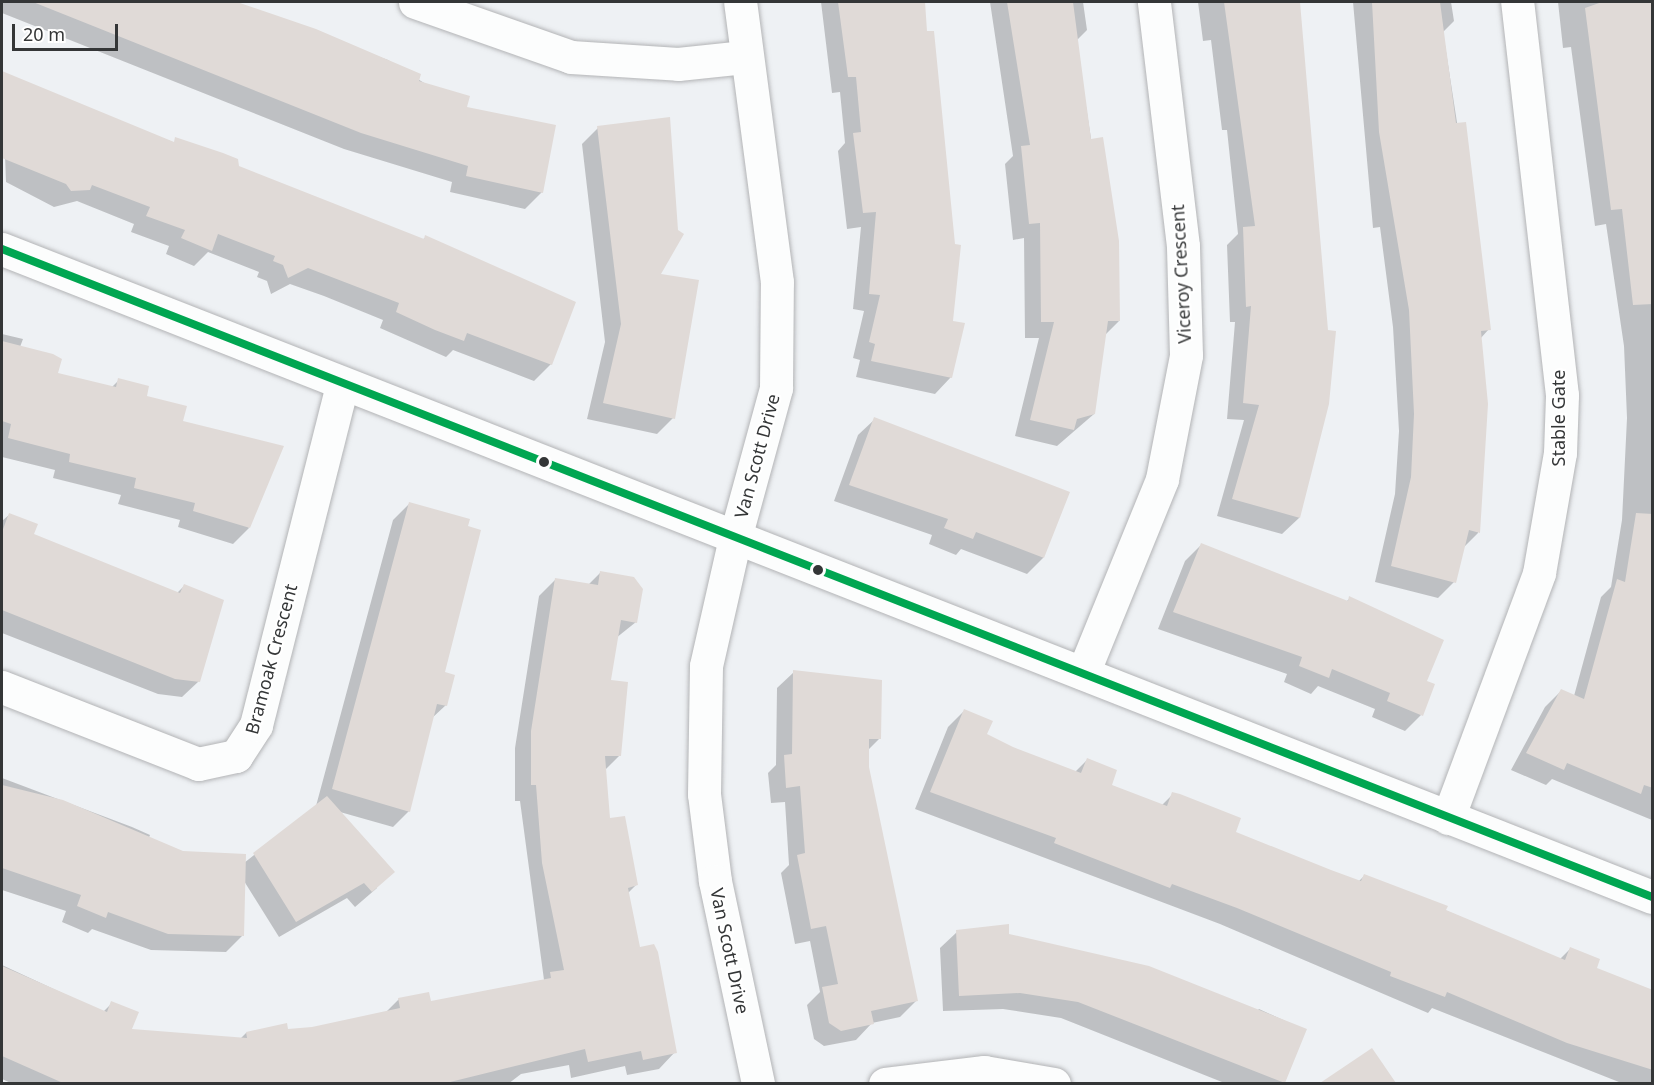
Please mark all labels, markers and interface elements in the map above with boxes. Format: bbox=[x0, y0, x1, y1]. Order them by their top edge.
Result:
scale bar bbox=[15, 12, 122, 50]
text: 20 m bbox=[23, 22, 65, 46]
street label: Viceroy Crescent bbox=[1167, 204, 1195, 344]
street label: Stable Gate bbox=[1547, 370, 1569, 466]
street label: Van Scott Drive bbox=[730, 391, 784, 521]
unlabelled marker bbox=[538, 456, 550, 468]
unlabelled marker bbox=[812, 564, 824, 576]
street label: Bramoak Crescent bbox=[241, 582, 301, 736]
street label: Van Scott Drive bbox=[706, 886, 754, 1016]

